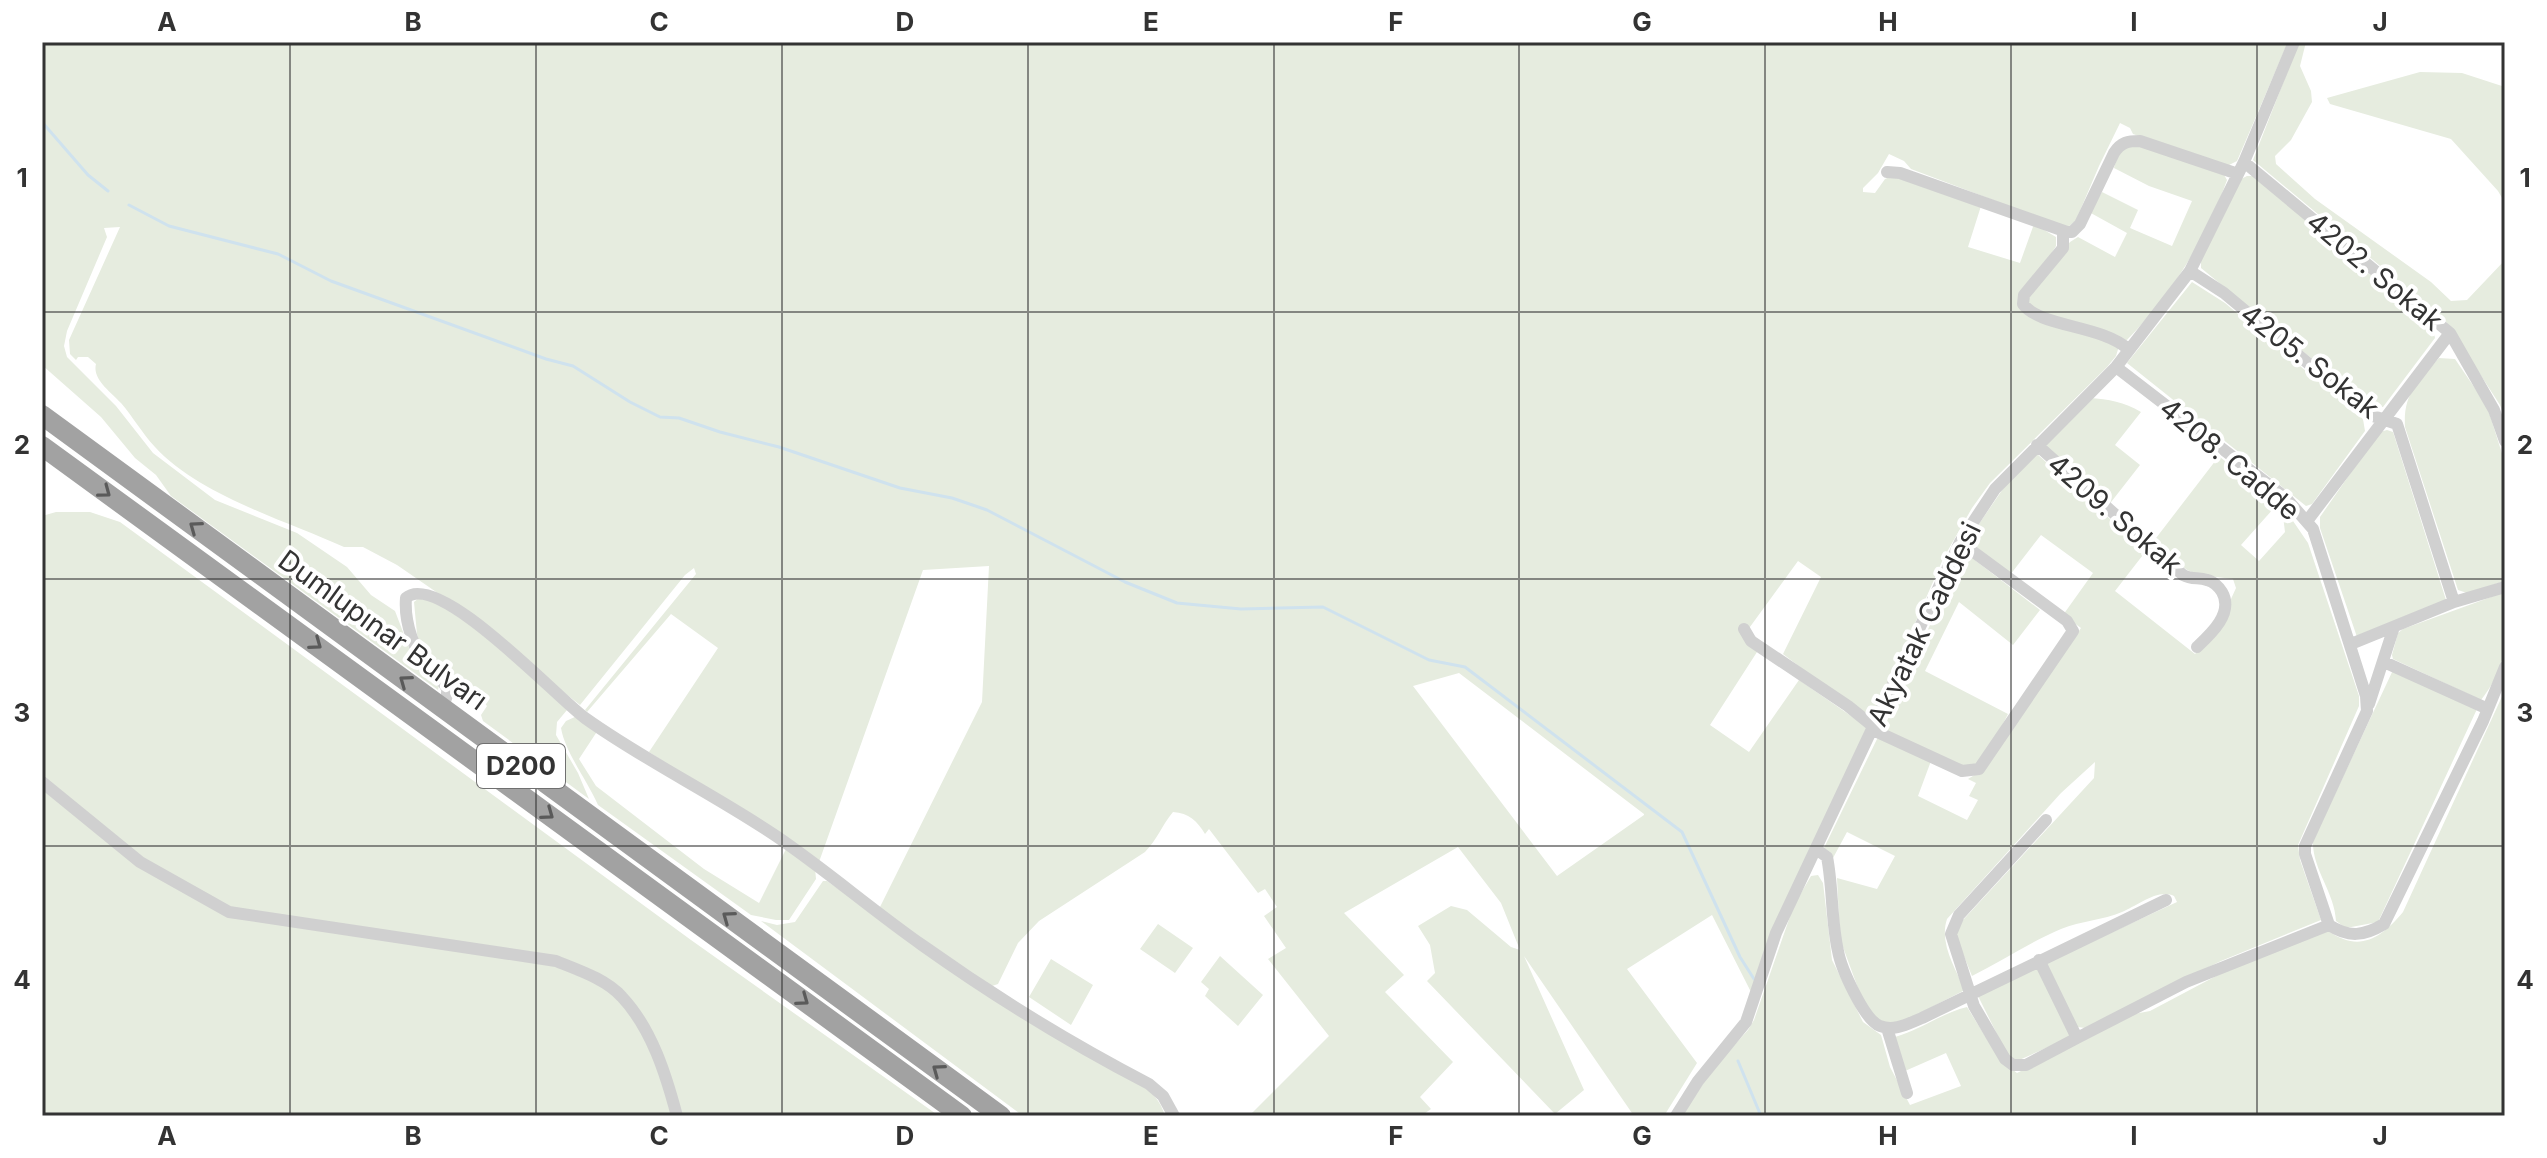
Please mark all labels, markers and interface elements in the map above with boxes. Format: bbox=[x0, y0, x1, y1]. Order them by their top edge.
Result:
text: A bbox=[157, 6, 177, 37]
text: B bbox=[404, 6, 422, 37]
text: C bbox=[649, 6, 669, 37]
text: D bbox=[896, 6, 914, 37]
text: E bbox=[1143, 6, 1159, 37]
text: F bbox=[1388, 6, 1404, 37]
text: G bbox=[1632, 6, 1652, 37]
text: H bbox=[1878, 6, 1898, 37]
text: I bbox=[2130, 6, 2138, 37]
text: J bbox=[2372, 6, 2388, 37]
text: 1 bbox=[16, 162, 28, 193]
text: 1 bbox=[2519, 162, 2531, 193]
street label: 4202. Sokak bbox=[2300, 204, 2450, 338]
street label: 4205. Sokak bbox=[2234, 296, 2386, 426]
street label: 4208. Cadde bbox=[2153, 391, 2307, 527]
text: 2 bbox=[14, 429, 30, 460]
text: 2 bbox=[2517, 429, 2533, 460]
street label: 4209. Sokak bbox=[2041, 447, 2189, 581]
one-way arrow bbox=[96, 483, 110, 497]
street label: Akyatak Caddesi bbox=[1860, 517, 1988, 731]
one-way arrow bbox=[190, 523, 204, 537]
street label: Dumlupınar Bulvarı bbox=[272, 543, 494, 717]
one-way arrow bbox=[307, 634, 321, 649]
one-way arrow bbox=[399, 676, 414, 691]
text: 3 bbox=[14, 697, 30, 728]
text: 3 bbox=[2517, 697, 2533, 728]
road number: D200 bbox=[477, 744, 565, 788]
one-way arrow bbox=[540, 804, 554, 819]
one-way arrow bbox=[722, 912, 737, 927]
text: 4 bbox=[13, 964, 31, 995]
text: 4 bbox=[2516, 964, 2534, 995]
one-way arrow bbox=[795, 991, 809, 1005]
one-way arrow bbox=[932, 1065, 947, 1080]
text: A bbox=[157, 1120, 177, 1151]
text: B bbox=[404, 1120, 422, 1151]
text: C bbox=[649, 1120, 669, 1151]
text: D bbox=[896, 1120, 914, 1151]
text: E bbox=[1143, 1120, 1159, 1151]
text: F bbox=[1388, 1120, 1404, 1151]
text: G bbox=[1632, 1120, 1652, 1151]
text: H bbox=[1878, 1120, 1898, 1151]
text: I bbox=[2130, 1120, 2138, 1151]
text: J bbox=[2372, 1120, 2388, 1151]

